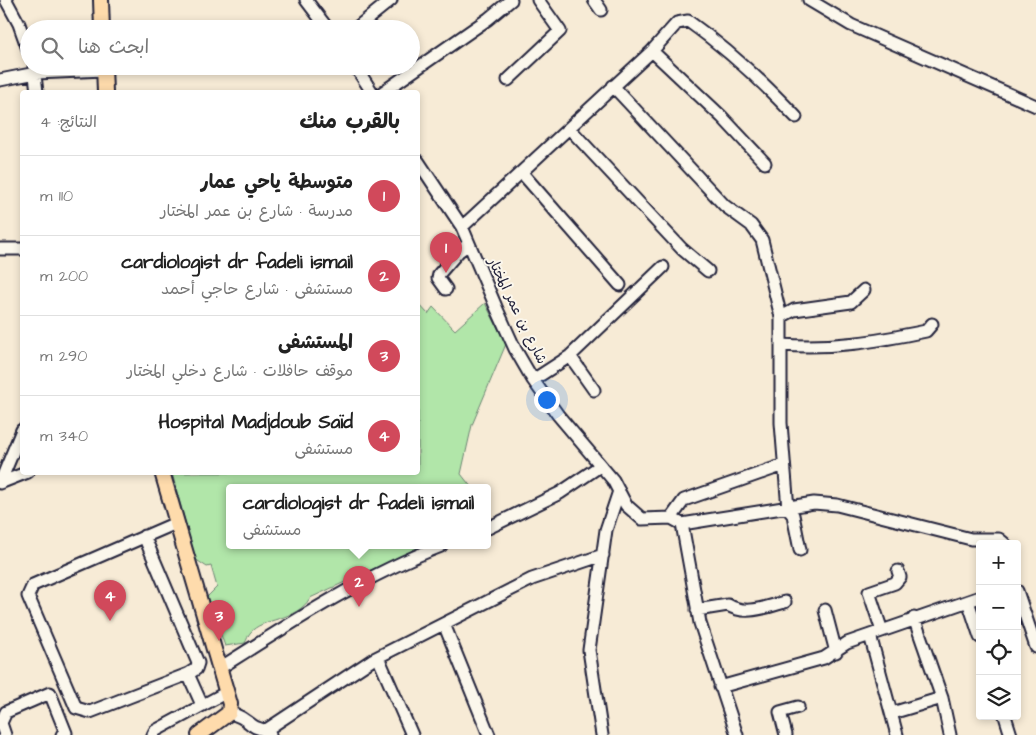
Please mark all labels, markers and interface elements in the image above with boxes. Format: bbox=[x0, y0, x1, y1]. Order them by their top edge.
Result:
search box bbox=[20, 20, 420, 75]
icon: search bbox=[38, 34, 66, 62]
text: ابحث هنا bbox=[78, 34, 149, 61]
text: بالقرب منك bbox=[299, 107, 400, 136]
text: النتائج: 4 bbox=[40, 111, 97, 133]
text: متوسطة ياحي عمار bbox=[201, 169, 353, 196]
text: 110 m bbox=[40, 185, 73, 207]
text: 1 bbox=[383, 185, 385, 207]
text: مدرسة · شارع بن عمر المختار bbox=[160, 200, 353, 222]
pin: 1 bbox=[430, 232, 462, 273]
text: cardiologist dr fadeli ismail bbox=[121, 249, 353, 276]
street label: شارع بن عمر المختار bbox=[482, 253, 551, 368]
text: 200 m bbox=[40, 265, 88, 287]
text: 2 bbox=[379, 265, 389, 287]
text: مستشفى · شارع حاجي أحمد bbox=[161, 278, 353, 300]
text: المستشفى bbox=[278, 329, 353, 356]
text: 290 m bbox=[40, 345, 87, 367]
text: 3 bbox=[380, 345, 388, 367]
text: موقف حافلات · شارع دخلي المختار bbox=[127, 360, 353, 382]
your location bbox=[534, 387, 560, 413]
text: Hospital Madjdoub Saïd bbox=[159, 409, 353, 436]
text: 340 m bbox=[40, 425, 88, 447]
text: 4 bbox=[379, 425, 389, 447]
text: مستشفى bbox=[294, 438, 353, 460]
popup bbox=[226, 484, 491, 549]
text: cardiologist dr fadeli ismail bbox=[243, 490, 474, 517]
text: مستشفى bbox=[243, 519, 301, 541]
map controls bbox=[976, 540, 1021, 720]
button: + bbox=[976, 540, 1021, 585]
pin: 2 bbox=[343, 566, 375, 607]
pin: 4 bbox=[94, 580, 126, 621]
button: − bbox=[976, 585, 1021, 630]
pin: 3 bbox=[203, 600, 235, 641]
button: locate bbox=[976, 630, 1021, 675]
button: layers bbox=[976, 675, 1021, 720]

